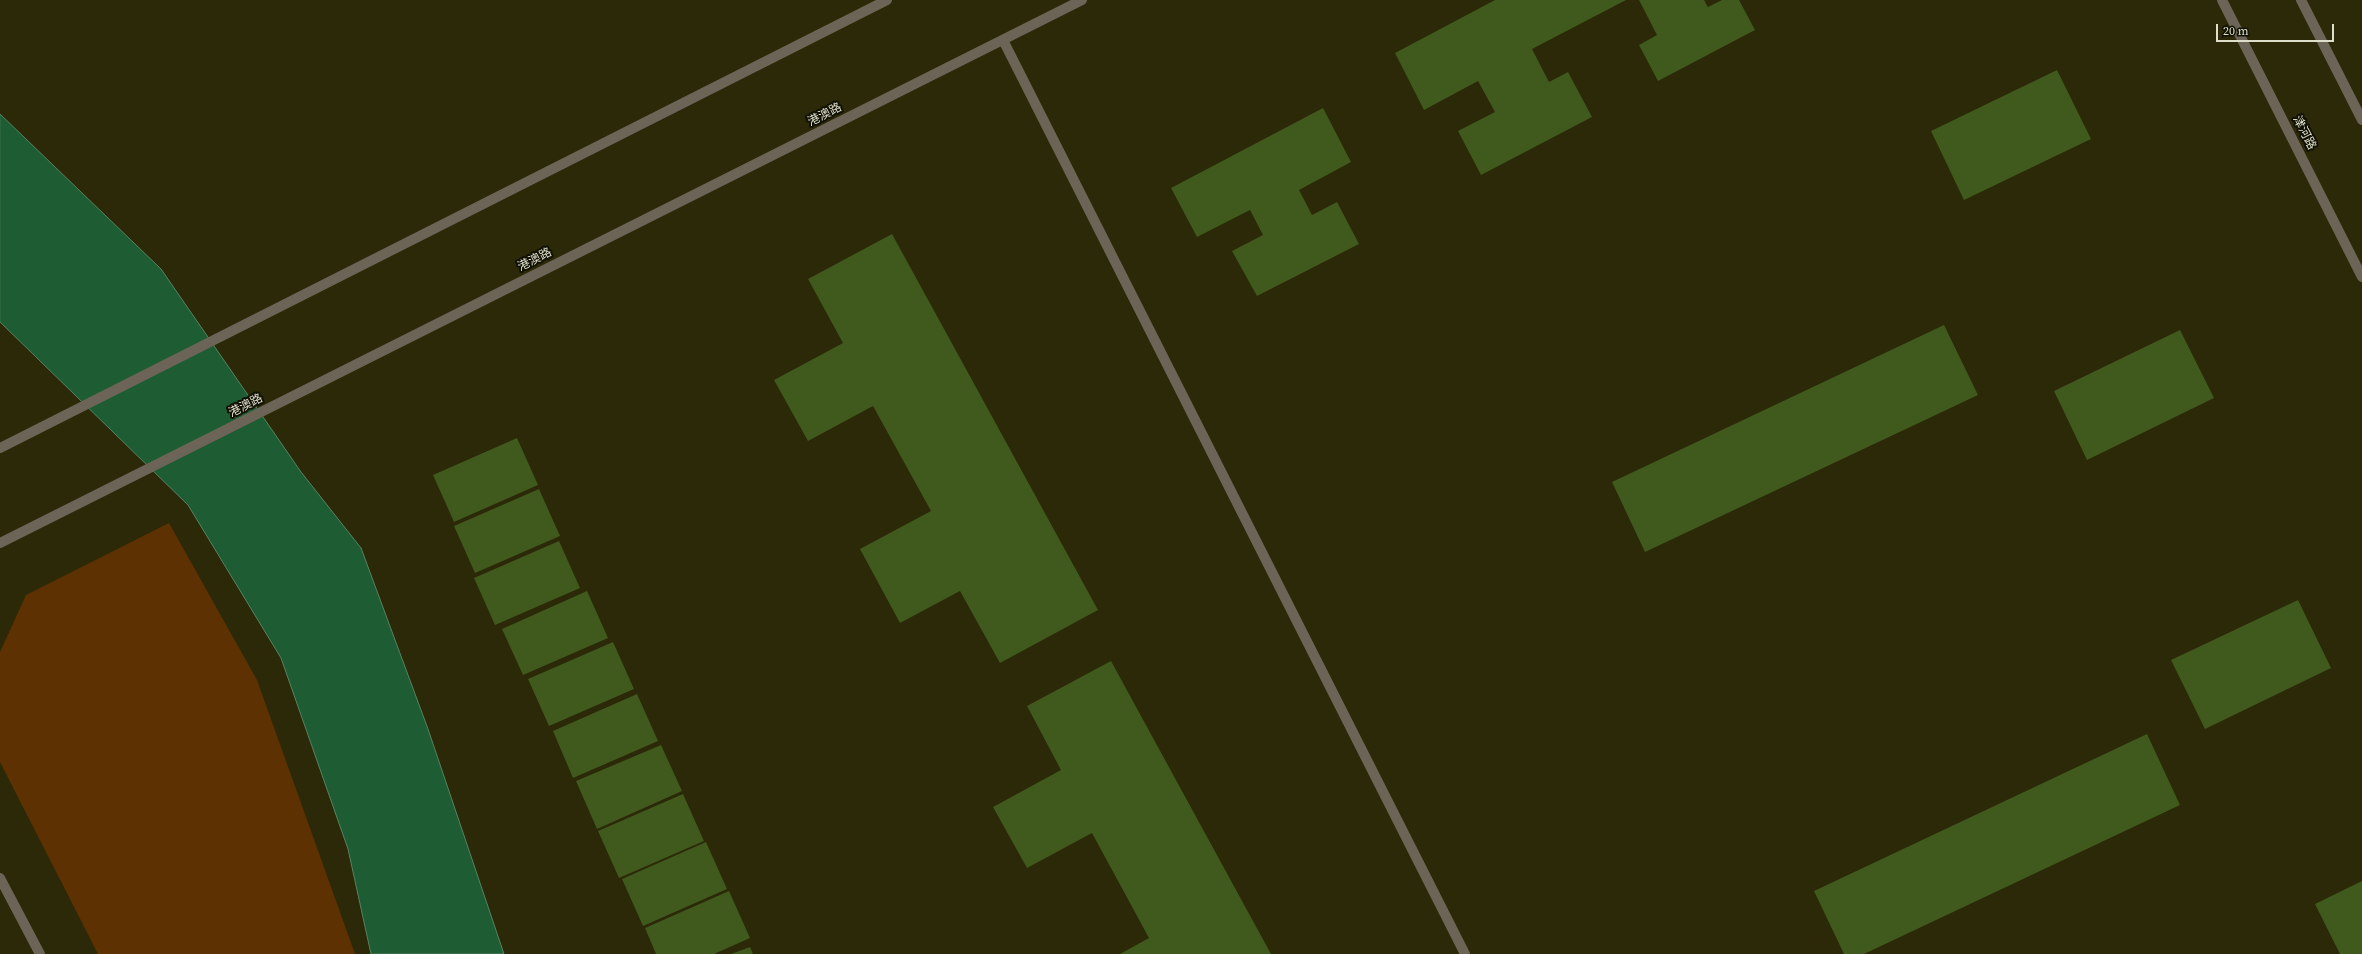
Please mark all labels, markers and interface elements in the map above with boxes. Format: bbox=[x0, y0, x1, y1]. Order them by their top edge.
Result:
scale bar bbox=[2218, 16, 2336, 42]
text: 20 m bbox=[2223, 23, 2249, 39]
street label: 港澳路 bbox=[806, 100, 844, 130]
street label: 津河路 bbox=[2289, 114, 2319, 152]
street label: 港澳路 bbox=[516, 245, 554, 275]
street label: 港澳路 bbox=[227, 391, 265, 421]

